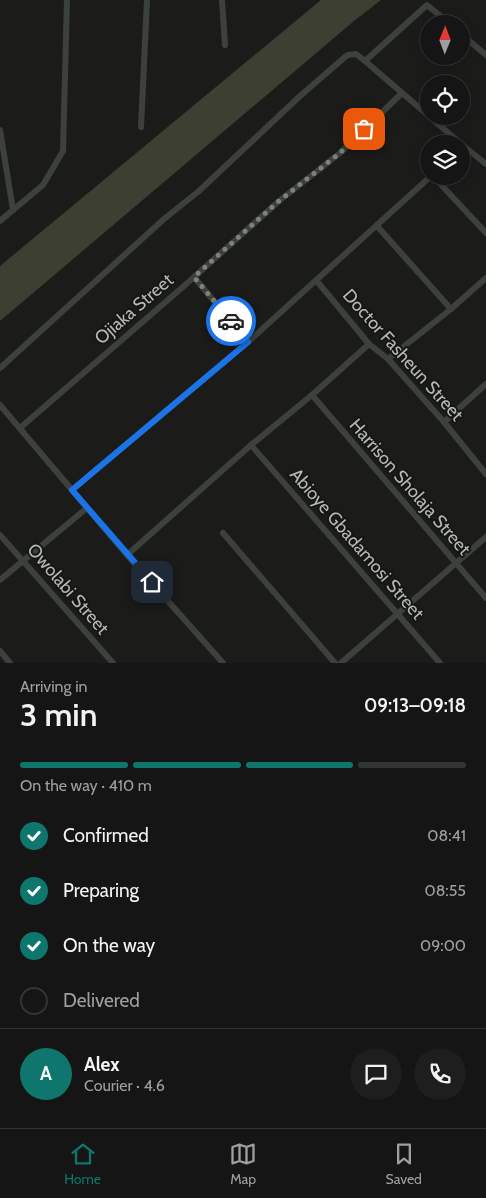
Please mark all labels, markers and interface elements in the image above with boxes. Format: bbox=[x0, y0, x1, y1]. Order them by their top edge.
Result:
north arrow bbox=[420, 15, 470, 65]
map controls bbox=[420, 15, 470, 185]
button: locate bbox=[420, 75, 470, 125]
pin bbox=[343, 108, 385, 150]
icon: bag bbox=[350, 115, 378, 143]
button: layers bbox=[420, 135, 470, 185]
street label: Ojiaka Street bbox=[90, 269, 178, 349]
street label: Doctor Fasheun Street bbox=[338, 284, 468, 426]
courier bbox=[206, 296, 256, 346]
icon: car bbox=[217, 307, 245, 335]
street label: Harrison Sholaja Street bbox=[345, 414, 475, 560]
street label: Abioye Gbadamosi Street bbox=[285, 464, 429, 624]
street label: Owolabi Street bbox=[22, 539, 114, 639]
pin bbox=[131, 561, 173, 603]
icon: home bbox=[138, 568, 166, 596]
text: Arriving in bbox=[20, 677, 87, 696]
text: 09:13–09:18 bbox=[364, 694, 466, 717]
text: 3 min bbox=[20, 695, 97, 734]
text: On the way · 410 m bbox=[20, 776, 152, 795]
icon: check bbox=[20, 822, 48, 850]
text: Confirmed bbox=[63, 824, 149, 847]
text: 08:41 bbox=[427, 826, 466, 845]
icon: check bbox=[20, 877, 48, 905]
text: Preparing bbox=[63, 879, 139, 902]
text: 08:55 bbox=[424, 881, 466, 900]
icon: check bbox=[20, 932, 48, 960]
text: On the way bbox=[63, 934, 155, 957]
text: 09:00 bbox=[420, 936, 466, 955]
text: Delivered bbox=[63, 989, 140, 1012]
button: chat bbox=[350, 1048, 402, 1100]
button: phone bbox=[414, 1048, 466, 1100]
text: Alex bbox=[84, 1053, 120, 1076]
text: A bbox=[40, 1062, 52, 1085]
text: Courier · 4.6 bbox=[84, 1076, 165, 1095]
tab: Home bbox=[64, 1140, 101, 1188]
tab: Map bbox=[229, 1140, 257, 1188]
tab: Saved bbox=[386, 1140, 422, 1188]

